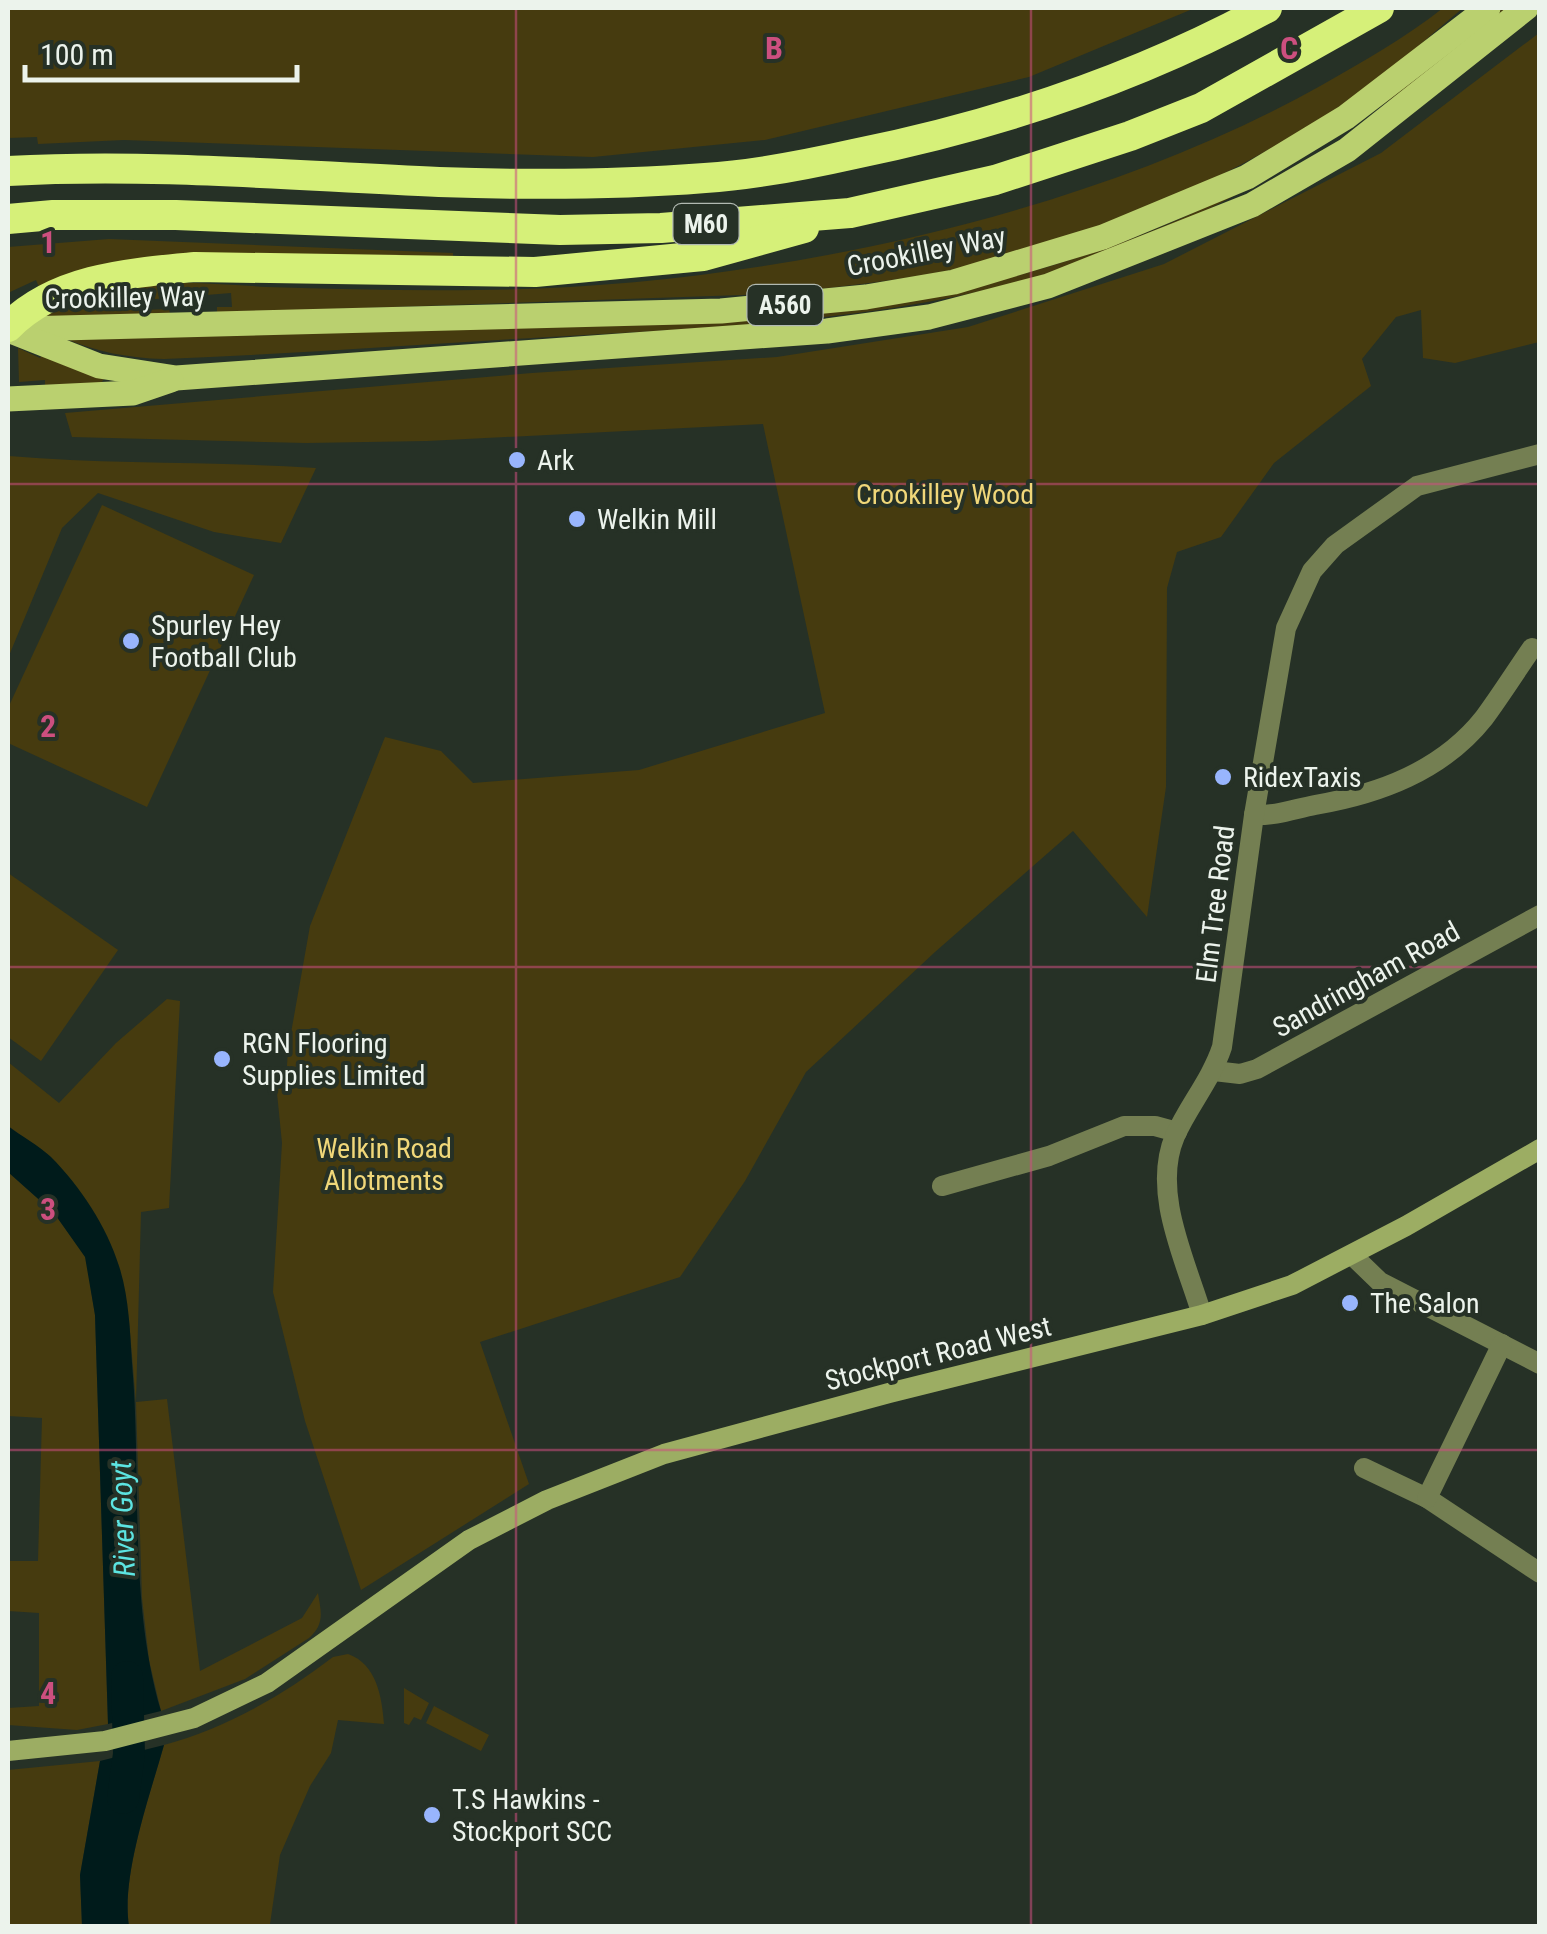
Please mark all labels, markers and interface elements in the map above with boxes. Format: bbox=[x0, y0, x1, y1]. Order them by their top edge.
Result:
scale bar bbox=[25, 20, 298, 82]
text: B bbox=[765, 29, 783, 67]
text: C bbox=[1280, 29, 1298, 67]
text: 100 m bbox=[40, 37, 114, 72]
road number: M60 bbox=[674, 204, 738, 244]
street label: Crookilley Way bbox=[844, 220, 1009, 283]
text: 1 bbox=[40, 223, 56, 261]
street label: Crookilley Way bbox=[44, 280, 206, 315]
road number: A560 bbox=[748, 285, 822, 325]
place label: Ark bbox=[537, 444, 575, 477]
marker: Ark bbox=[506, 449, 528, 471]
park label: Crookilley Wood bbox=[856, 478, 1034, 511]
place label: Welkin Mill bbox=[597, 503, 717, 536]
marker: Welkin Mill bbox=[566, 508, 588, 530]
place label: Spurley Hey Football Club bbox=[151, 609, 297, 674]
marker: Spurley Hey Football Club bbox=[120, 630, 142, 652]
text: 2 bbox=[40, 707, 56, 745]
place label: RidexTaxis bbox=[1243, 761, 1362, 794]
marker: RidexTaxis bbox=[1212, 766, 1234, 788]
street label: Elm Tree Road bbox=[1189, 824, 1242, 984]
street label: Sandringham Road bbox=[1267, 914, 1465, 1044]
place label: RGN Flooring Supplies Limited bbox=[242, 1027, 425, 1092]
marker: RGN Flooring Supplies Limited bbox=[211, 1048, 233, 1070]
park label: Welkin Road Allotments bbox=[316, 1132, 452, 1197]
text: 3 bbox=[40, 1190, 56, 1228]
place label: The Salon bbox=[1370, 1287, 1480, 1320]
marker: The Salon bbox=[1339, 1292, 1361, 1314]
street label: Stockport Road West bbox=[822, 1309, 1055, 1398]
water label: River Goyt bbox=[103, 1460, 142, 1578]
text: 4 bbox=[40, 1674, 56, 1712]
place label: T.S Hawkins - Stockport SCC bbox=[452, 1783, 612, 1848]
marker: T.S Hawkins - Stockport SCC bbox=[421, 1804, 443, 1826]

